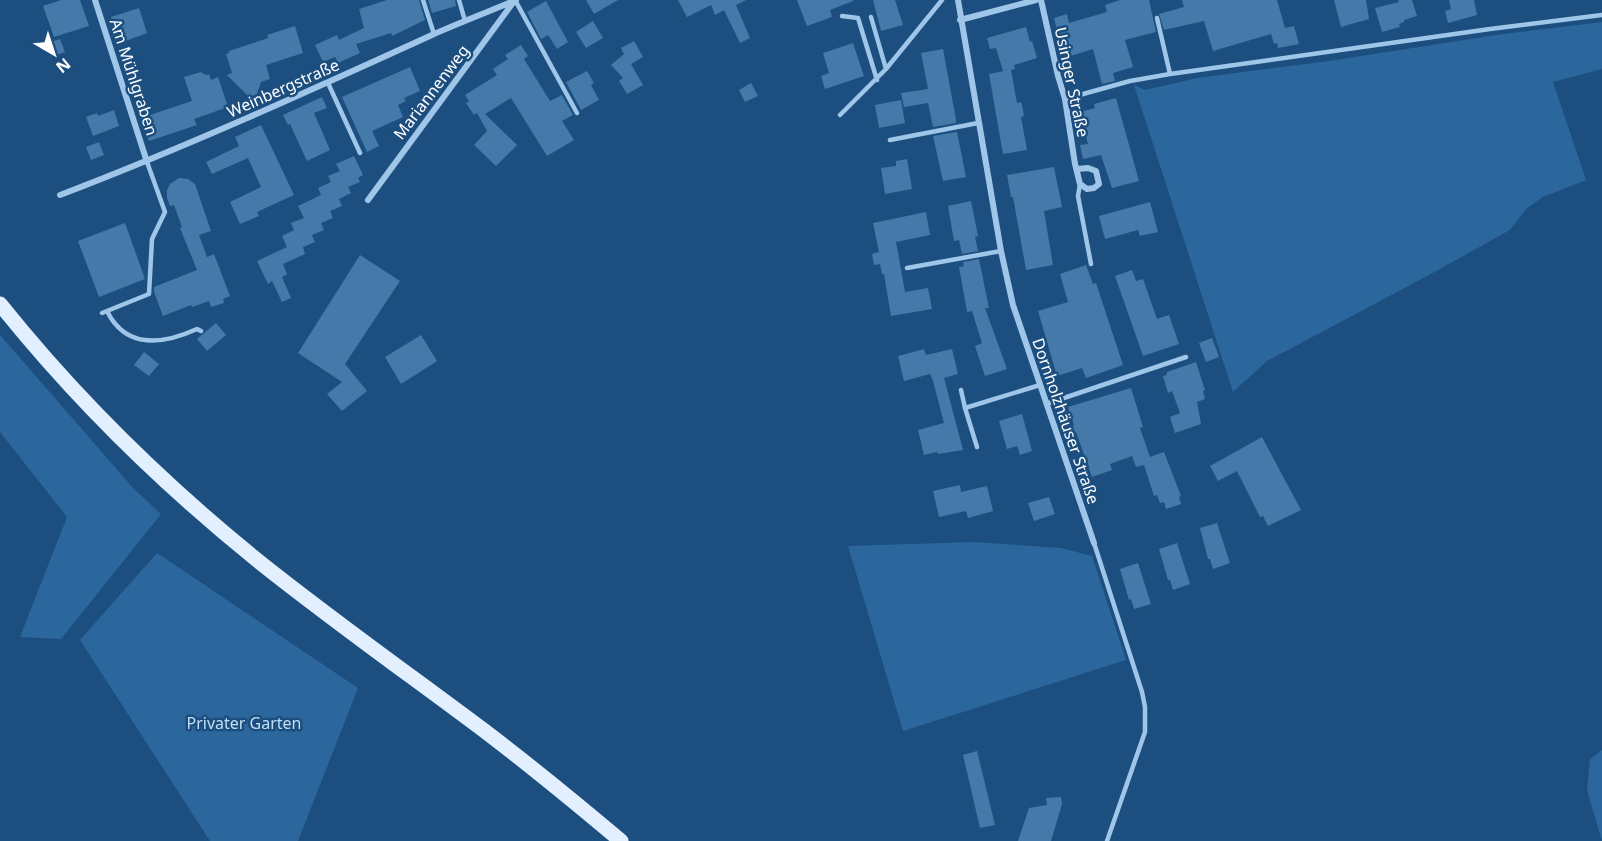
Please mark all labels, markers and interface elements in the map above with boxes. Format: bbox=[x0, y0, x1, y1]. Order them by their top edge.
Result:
street label: Am Mühlgraben bbox=[105, 16, 163, 138]
north arrow bbox=[24, 24, 84, 84]
street label: Usinger Straße bbox=[1050, 25, 1094, 139]
street label: Mariannenweg bbox=[388, 40, 474, 144]
text: N bbox=[51, 53, 75, 78]
street label: Weinbergstraße bbox=[223, 53, 343, 123]
street label: Dornholzhäuser Straße bbox=[1027, 335, 1105, 507]
park label: Privater Garten bbox=[186, 712, 302, 734]

